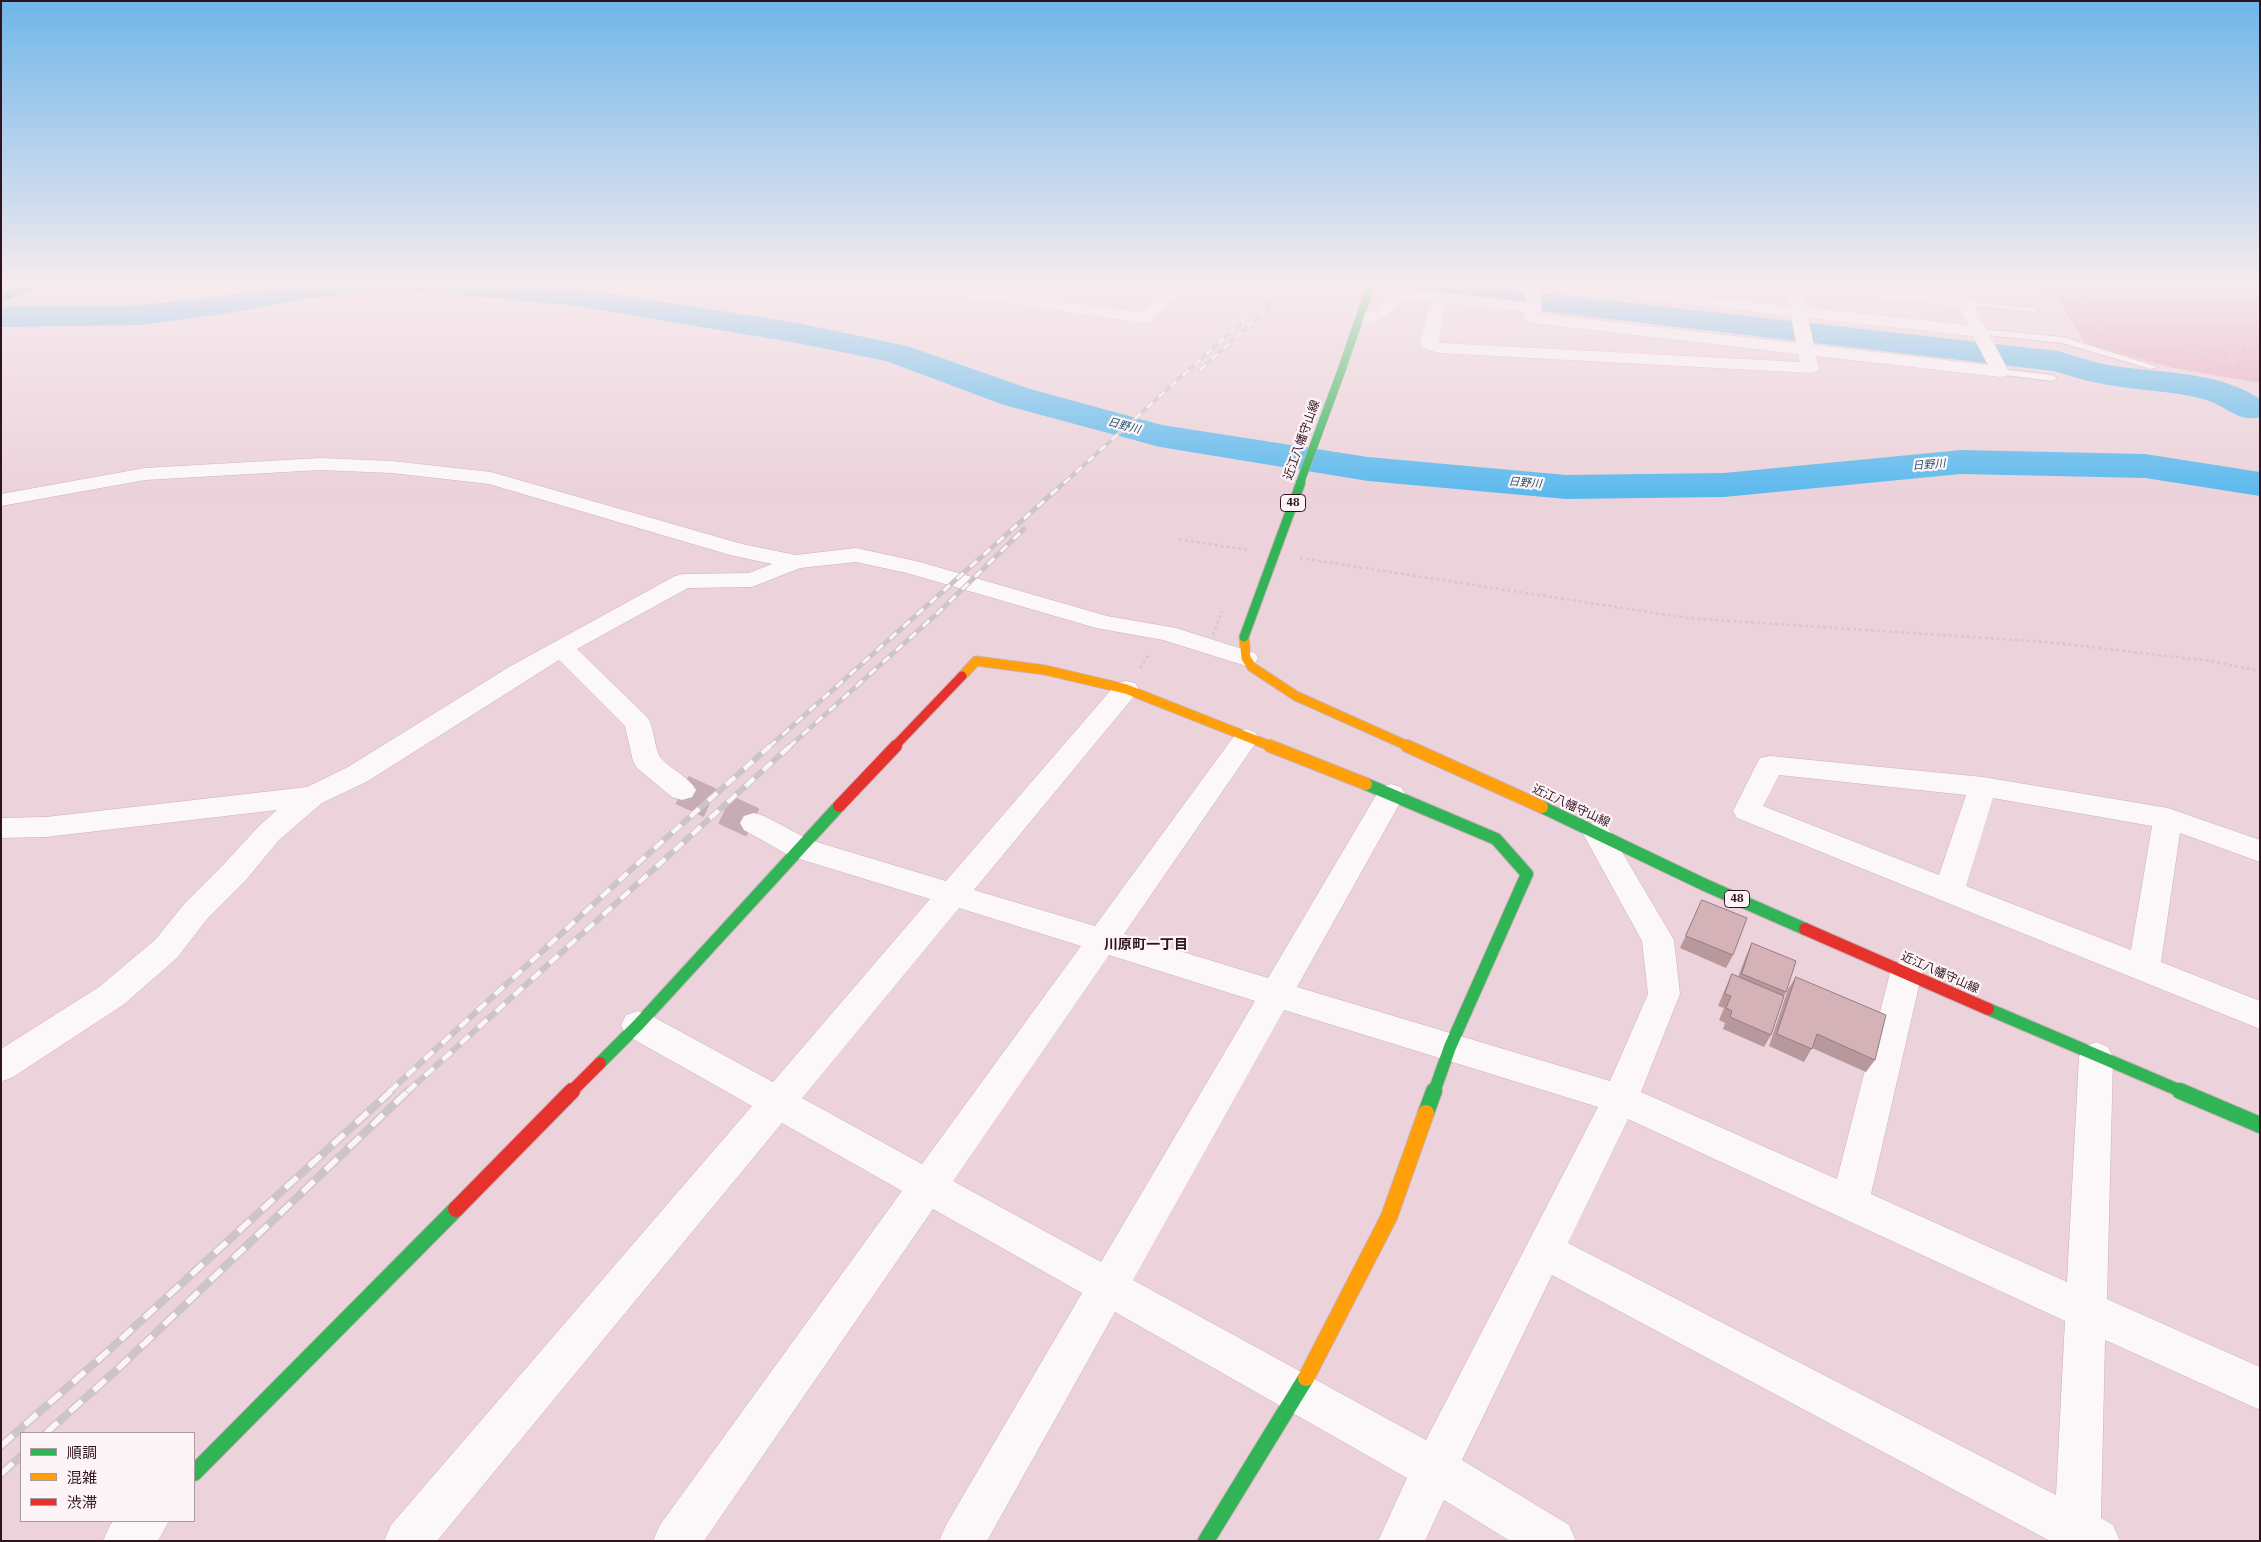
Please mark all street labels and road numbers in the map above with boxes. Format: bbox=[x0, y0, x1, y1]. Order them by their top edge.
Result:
street label: 近江八幡守山線 bbox=[1281, 398, 1323, 482]
road number: 48 bbox=[1280, 494, 1306, 512]
street label: 近江八幡守山線 bbox=[1530, 782, 1612, 830]
road number: 48 bbox=[1724, 891, 1750, 908]
street label: 近江八幡守山線 bbox=[1899, 949, 1981, 997]

